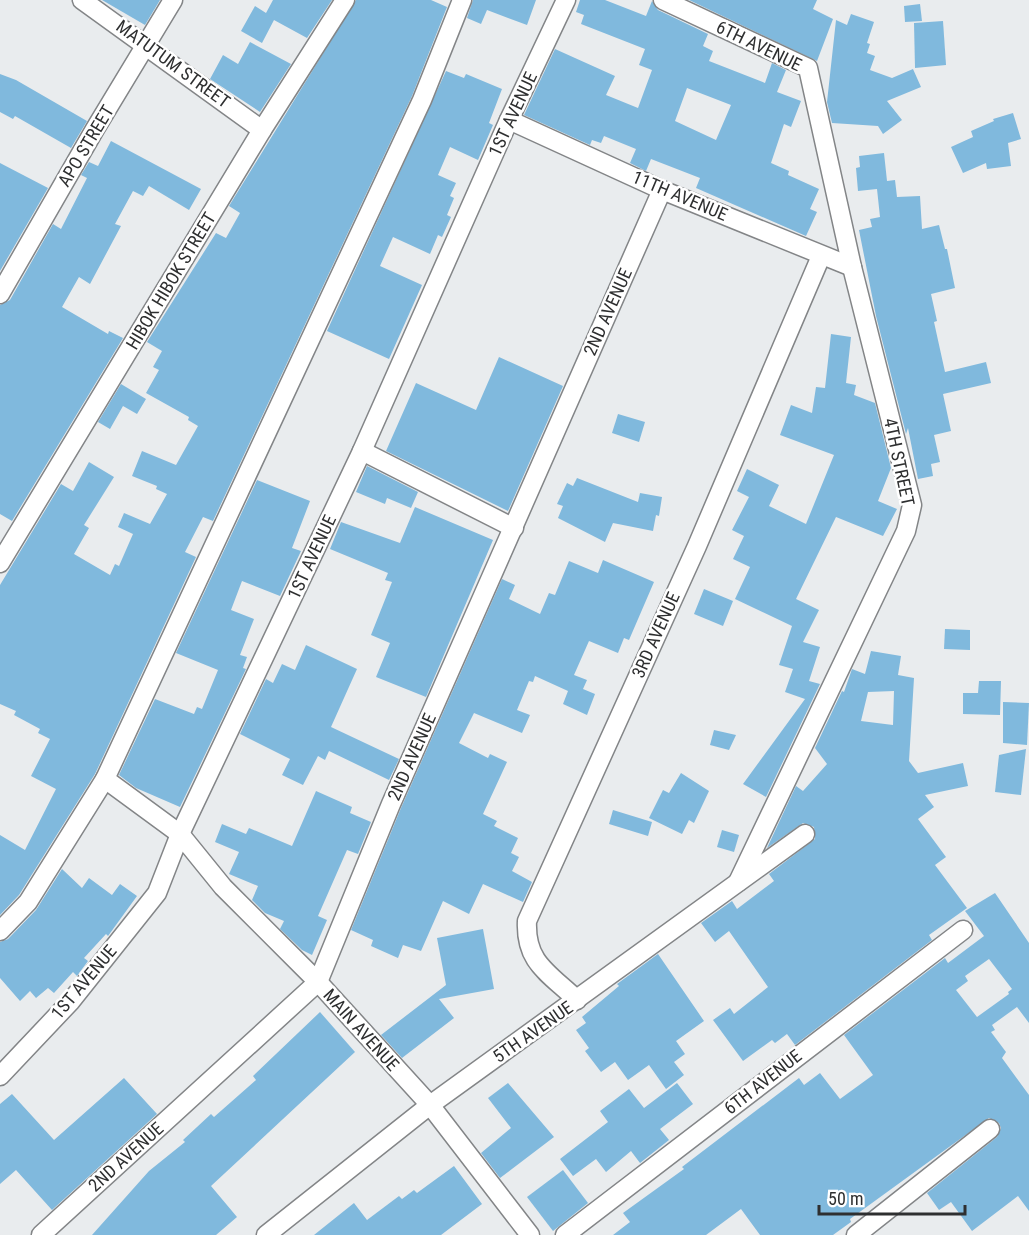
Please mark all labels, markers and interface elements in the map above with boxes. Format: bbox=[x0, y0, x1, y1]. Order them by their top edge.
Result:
street label: MATUTUM STREET bbox=[112, 15, 234, 112]
street label: 6TH AVENUE bbox=[713, 16, 805, 75]
street label: 1ST AVENUE bbox=[484, 68, 541, 159]
street label: APO STREET bbox=[53, 101, 118, 190]
street label: 11TH AVENUE bbox=[629, 166, 731, 225]
street label: HIBOK HIBOK STREET bbox=[121, 208, 220, 353]
street label: 2ND AVENUE bbox=[579, 265, 636, 359]
street label: 4TH STREET bbox=[880, 416, 919, 508]
street label: 1ST AVENUE bbox=[283, 511, 340, 602]
street label: 3RD AVENUE bbox=[627, 589, 684, 681]
street label: 2ND AVENUE bbox=[383, 710, 440, 804]
street label: 1ST AVENUE bbox=[47, 940, 121, 1023]
street label: MAIN AVENUE bbox=[319, 984, 404, 1075]
street label: 5TH AVENUE bbox=[489, 996, 577, 1067]
street label: 6TH AVENUE bbox=[720, 1045, 806, 1118]
street label: 2ND AVENUE bbox=[84, 1118, 167, 1196]
scale bar bbox=[819, 1178, 964, 1216]
text: 50 m bbox=[828, 1188, 863, 1209]

